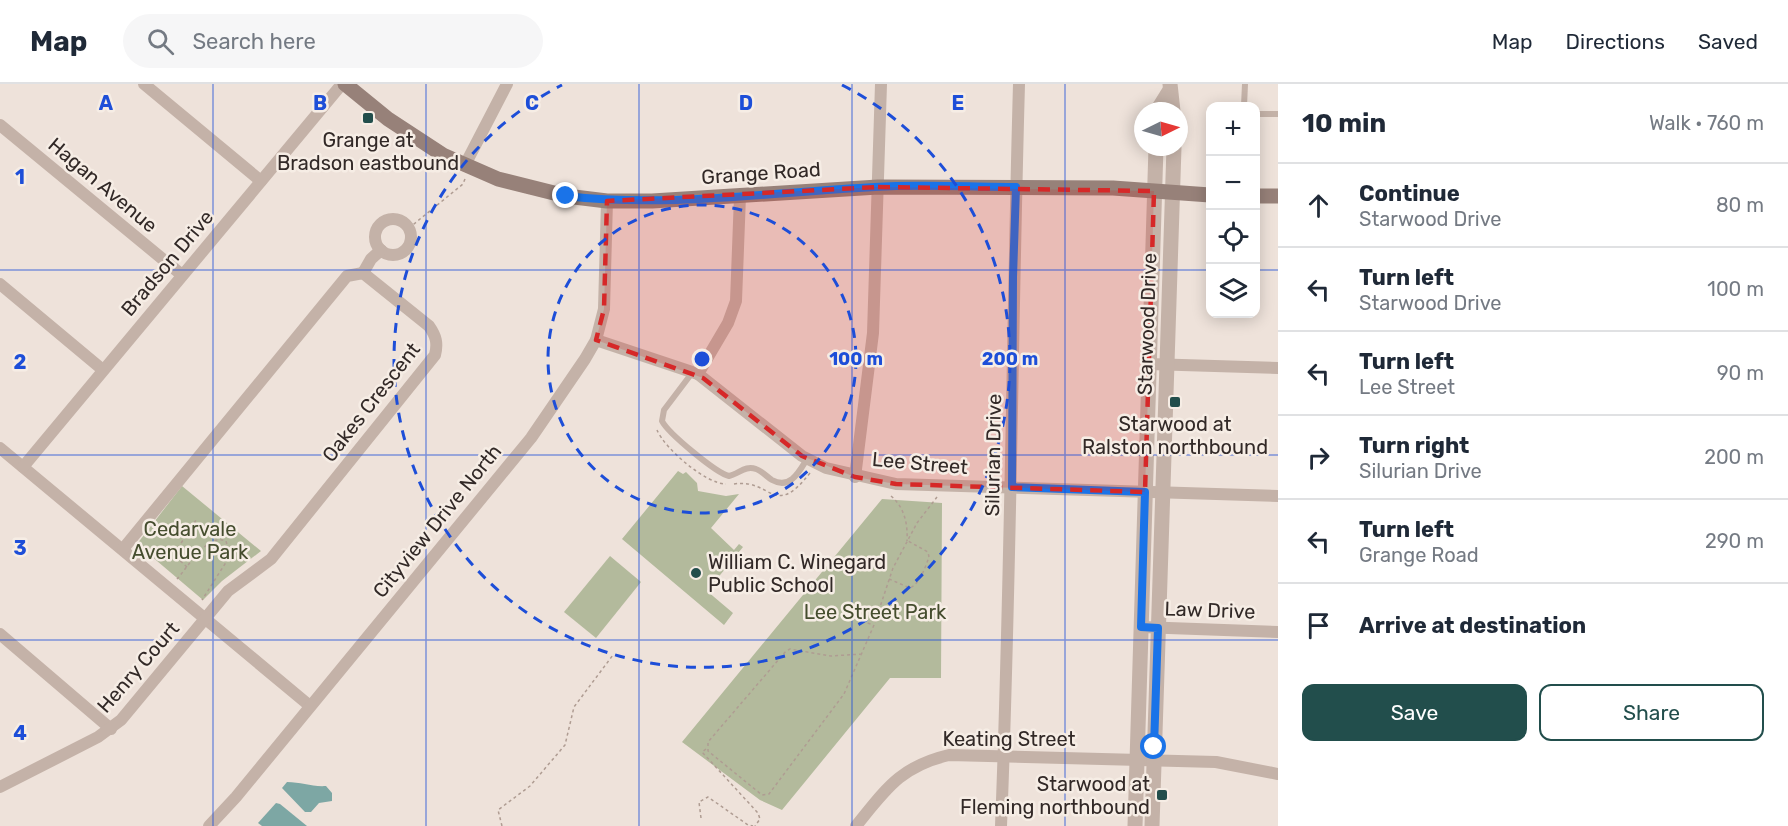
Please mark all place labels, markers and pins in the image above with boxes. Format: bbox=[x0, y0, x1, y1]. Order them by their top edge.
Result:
marker: Grange at Bradson eastbound bbox=[361, 111, 375, 125]
place label: Grange at Bradson eastbound bbox=[277, 128, 459, 175]
centre of rings bbox=[692, 349, 712, 369]
marker: Starwood at Ralston northbound bbox=[1168, 395, 1182, 409]
place label: Starwood at Ralston northbound bbox=[1082, 412, 1268, 459]
place label: William C. Winegard Public School bbox=[708, 550, 886, 597]
marker: William C. Winegard Public School bbox=[689, 566, 703, 580]
place label: Starwood at Fleming northbound bbox=[960, 772, 1150, 819]
marker: Starwood at Fleming northbound bbox=[1155, 788, 1169, 802]

